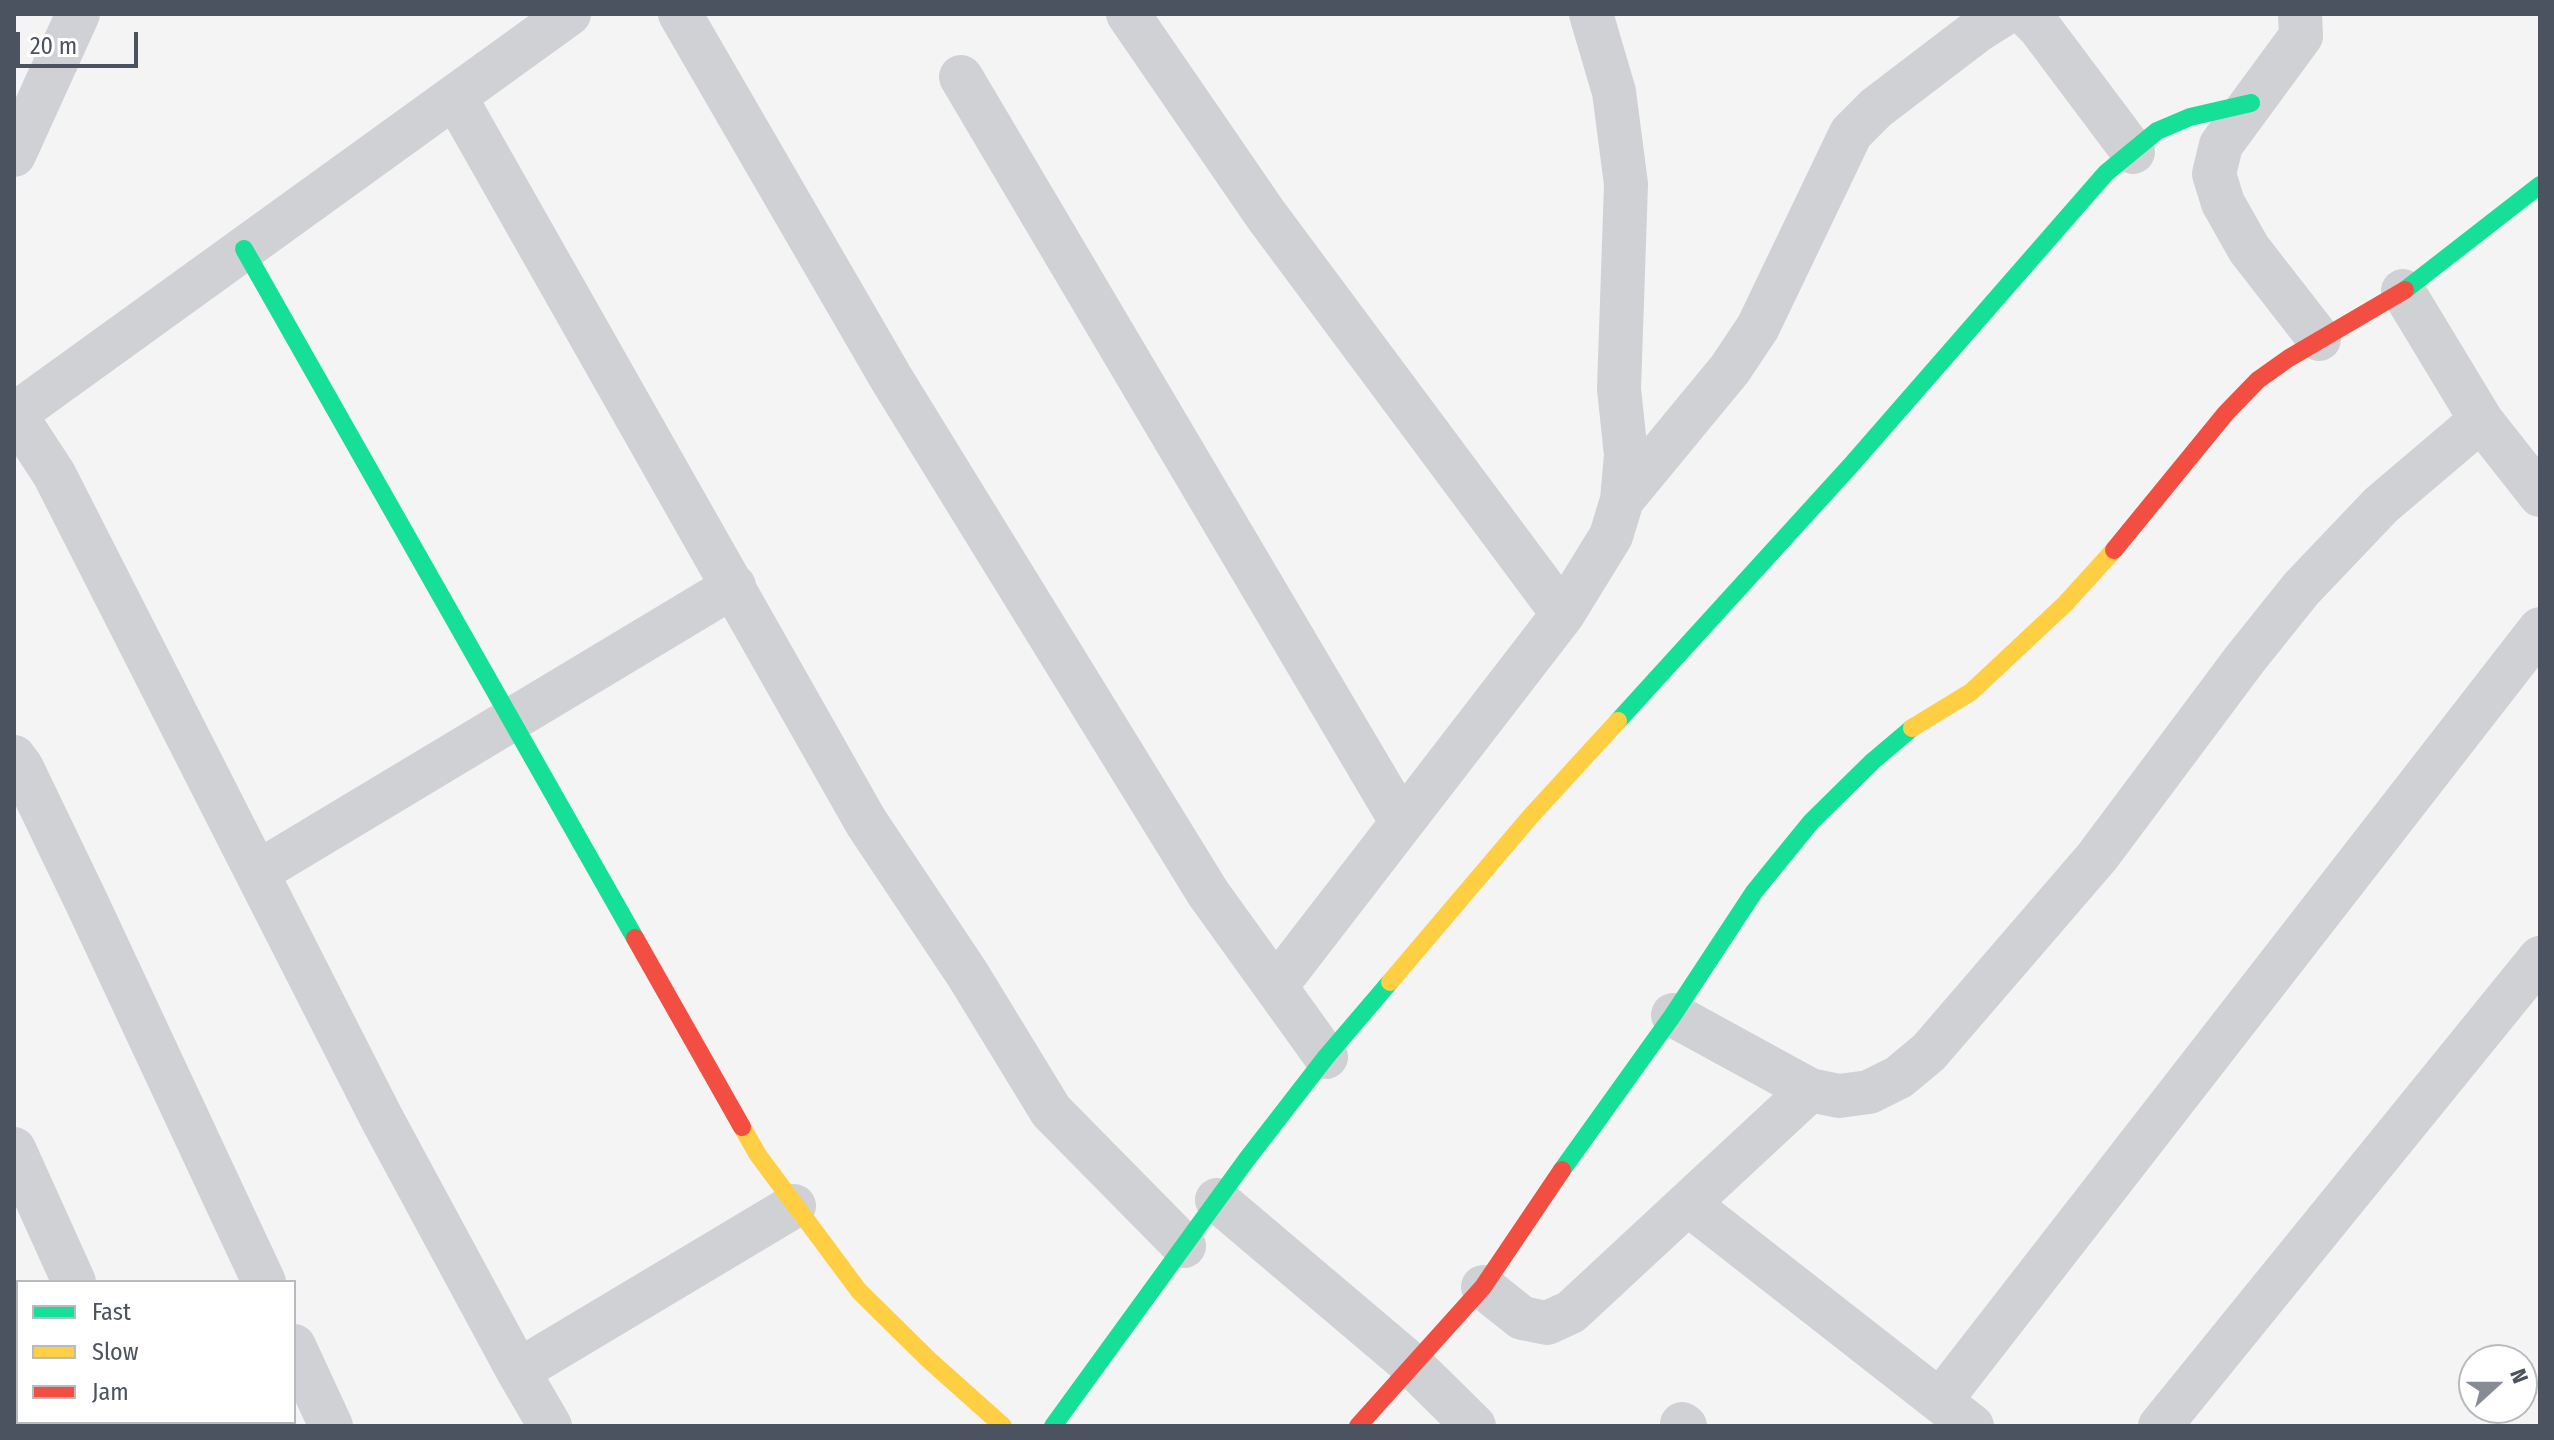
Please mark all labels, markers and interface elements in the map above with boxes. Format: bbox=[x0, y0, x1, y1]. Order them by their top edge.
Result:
scale bar bbox=[20, 16, 142, 66]
text: 20 m bbox=[30, 32, 77, 60]
legend bbox=[16, 1280, 296, 1424]
text: Fast bbox=[92, 1298, 131, 1326]
text: Slow bbox=[92, 1338, 138, 1366]
north arrow bbox=[2458, 1344, 2538, 1424]
text: N bbox=[2504, 1365, 2534, 1387]
text: Jam bbox=[92, 1378, 129, 1406]

